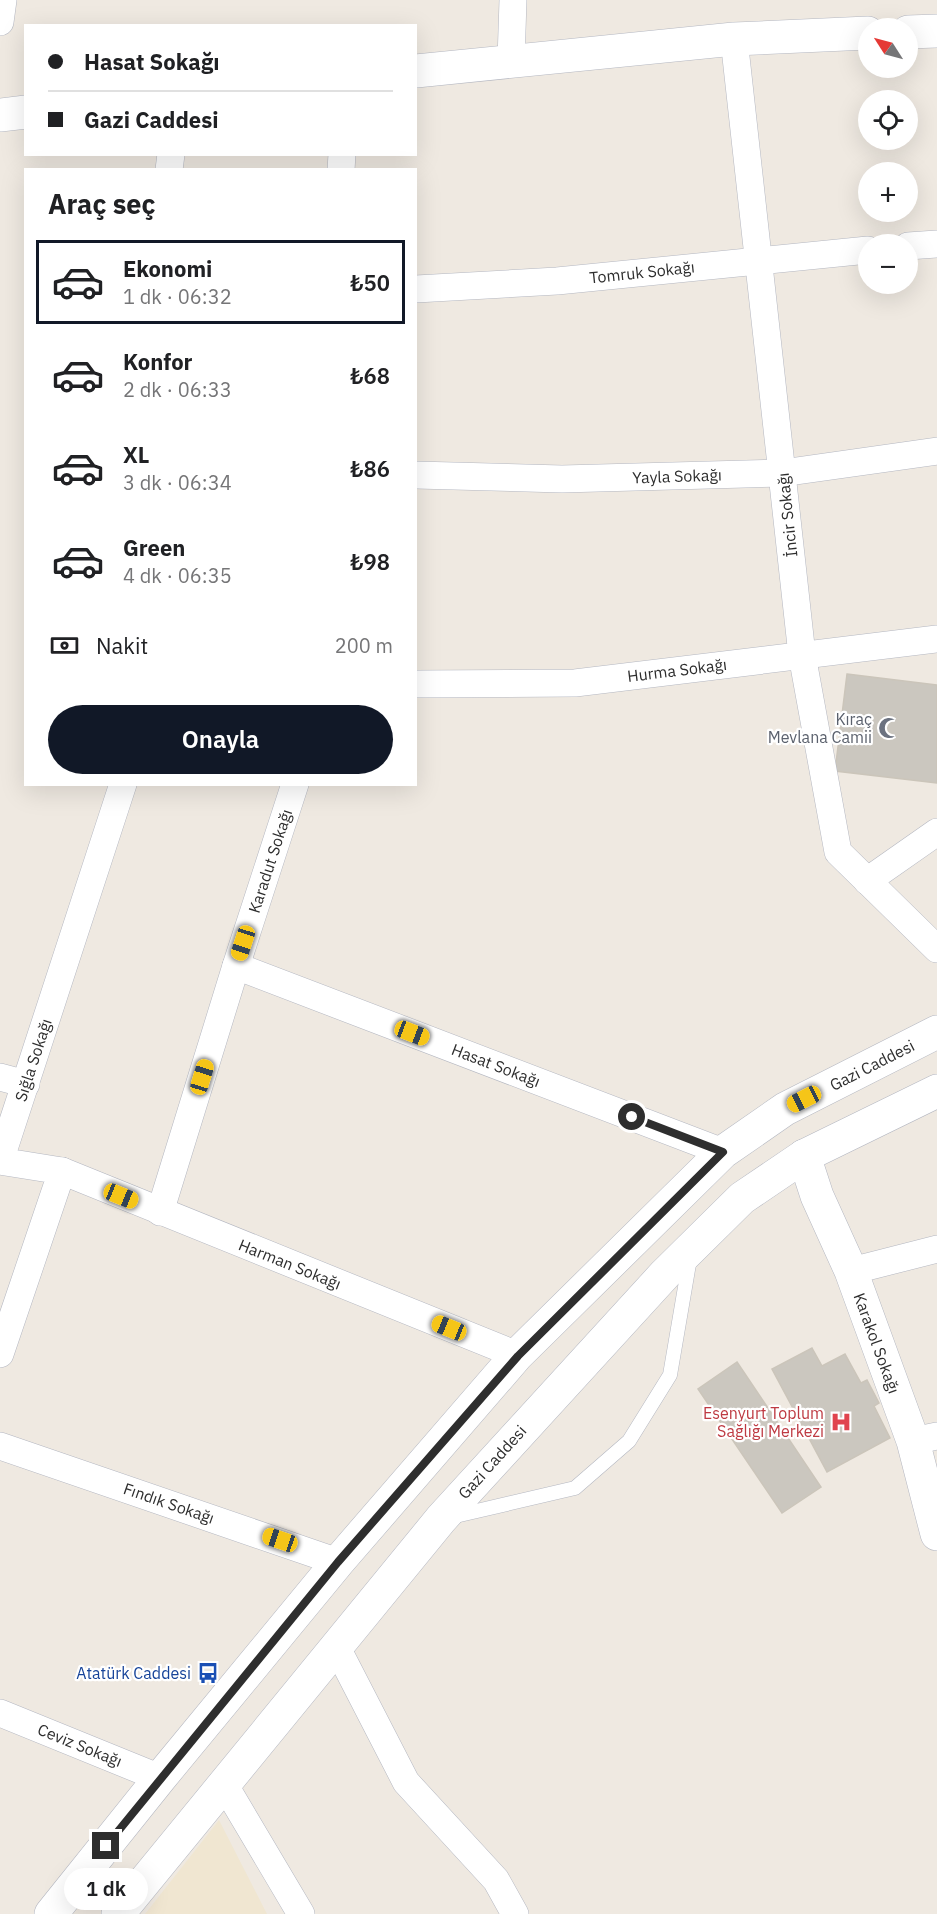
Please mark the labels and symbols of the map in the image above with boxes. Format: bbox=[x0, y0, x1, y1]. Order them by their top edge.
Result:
north arrow bbox=[858, 18, 918, 78]
street label: Tomruk Sokağı bbox=[588, 257, 696, 287]
street label: Yayla Sokağı bbox=[632, 464, 722, 488]
street label: İncir Sokağı bbox=[773, 472, 801, 558]
street label: Hurma Sokağı bbox=[626, 654, 728, 686]
place label: Kıraç Mevlana Camii bbox=[768, 709, 872, 747]
mosque icon: Kıraç Mevlana Camii bbox=[877, 716, 901, 740]
street label: Karadut Sokağı bbox=[244, 806, 296, 916]
car bbox=[229, 923, 257, 963]
street label: Sığla Sokağı bbox=[10, 1016, 56, 1104]
car bbox=[392, 1018, 432, 1048]
street label: Gazi Caddesi bbox=[826, 1035, 918, 1095]
street label: Hasat Sokağı bbox=[449, 1039, 543, 1091]
car bbox=[188, 1057, 216, 1097]
car bbox=[784, 1083, 824, 1115]
route start bbox=[618, 1103, 645, 1130]
car bbox=[101, 1181, 141, 1211]
street label: Harman Sokağı bbox=[236, 1234, 344, 1294]
street label: Karakol Sokağı bbox=[850, 1290, 904, 1396]
car bbox=[429, 1313, 469, 1343]
place label: Esenyurt Toplum Sağlığı Merkezi bbox=[703, 1403, 824, 1441]
hospital icon: Esenyurt Toplum Sağlığı Merkezi bbox=[829, 1410, 853, 1434]
street label: Gazi Caddesi bbox=[454, 1421, 530, 1503]
street label: Fındık Sokağı bbox=[121, 1478, 217, 1528]
car bbox=[260, 1526, 300, 1554]
bus stop icon: Atatürk Caddesi bbox=[196, 1661, 220, 1685]
place label: Atatürk Caddesi bbox=[76, 1663, 191, 1683]
street label: Ceviz Sokağı bbox=[35, 1719, 125, 1771]
route end bbox=[92, 1832, 119, 1859]
callout: 1 dk bbox=[64, 1867, 148, 1909]

